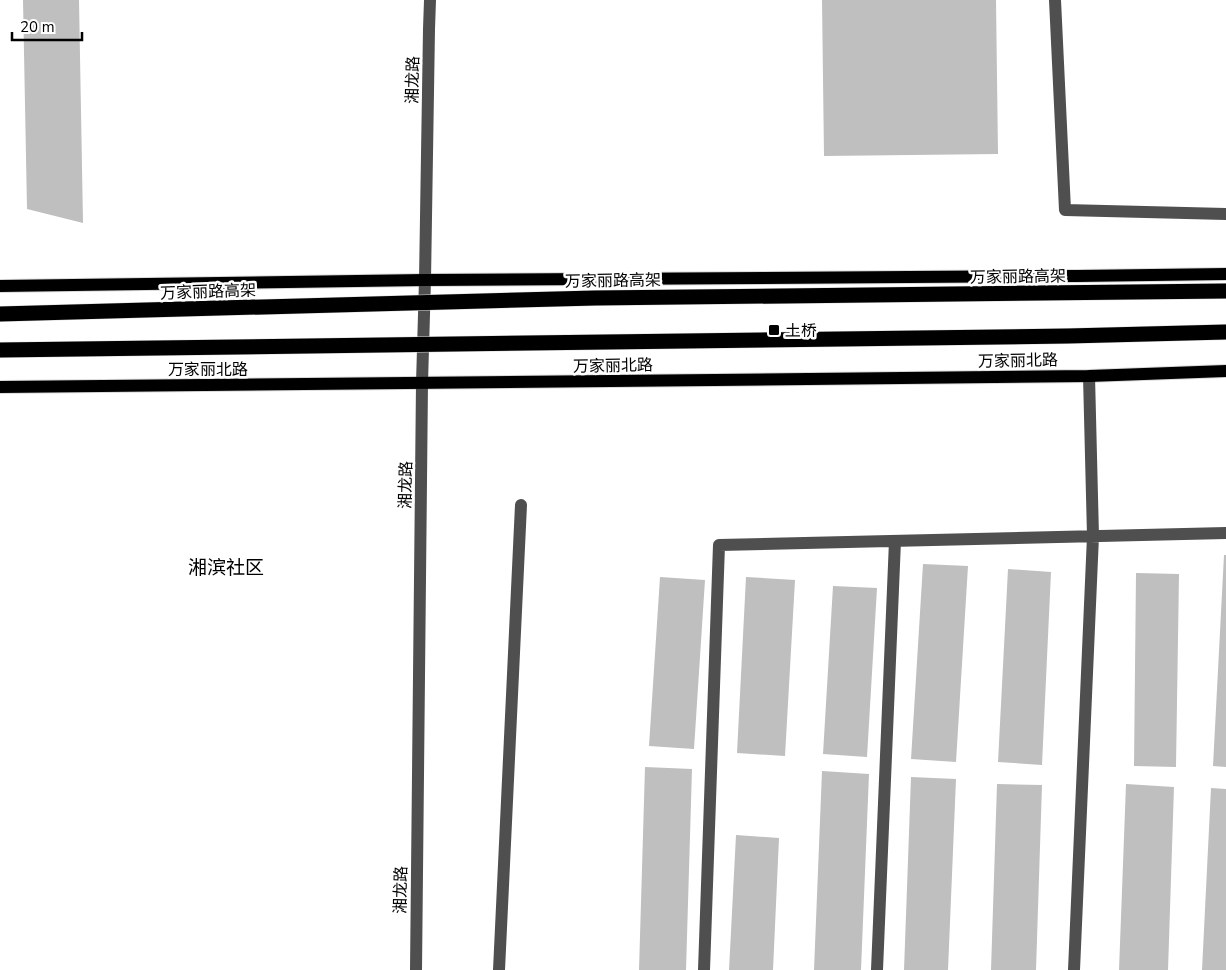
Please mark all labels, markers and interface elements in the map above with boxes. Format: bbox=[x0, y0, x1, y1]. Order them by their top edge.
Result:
scale bar bbox=[12, 10, 82, 42]
text: 20 m bbox=[20, 17, 55, 37]
street label: 湘龙路 bbox=[402, 56, 424, 104]
street label: 万家丽路高架 bbox=[970, 265, 1066, 289]
street label: 万家丽路高架 bbox=[565, 269, 661, 293]
street label: 万家丽路高架 bbox=[160, 279, 256, 305]
place label: 土桥 bbox=[785, 320, 817, 342]
marker: 土桥 bbox=[767, 323, 781, 337]
street label: 万家丽北路 bbox=[978, 349, 1058, 373]
street label: 万家丽北路 bbox=[573, 354, 653, 378]
street label: 万家丽北路 bbox=[168, 359, 248, 381]
street label: 湘龙路 bbox=[395, 461, 417, 509]
district label: 湘滨社区 bbox=[188, 555, 264, 581]
street label: 湘龙路 bbox=[390, 866, 412, 914]

